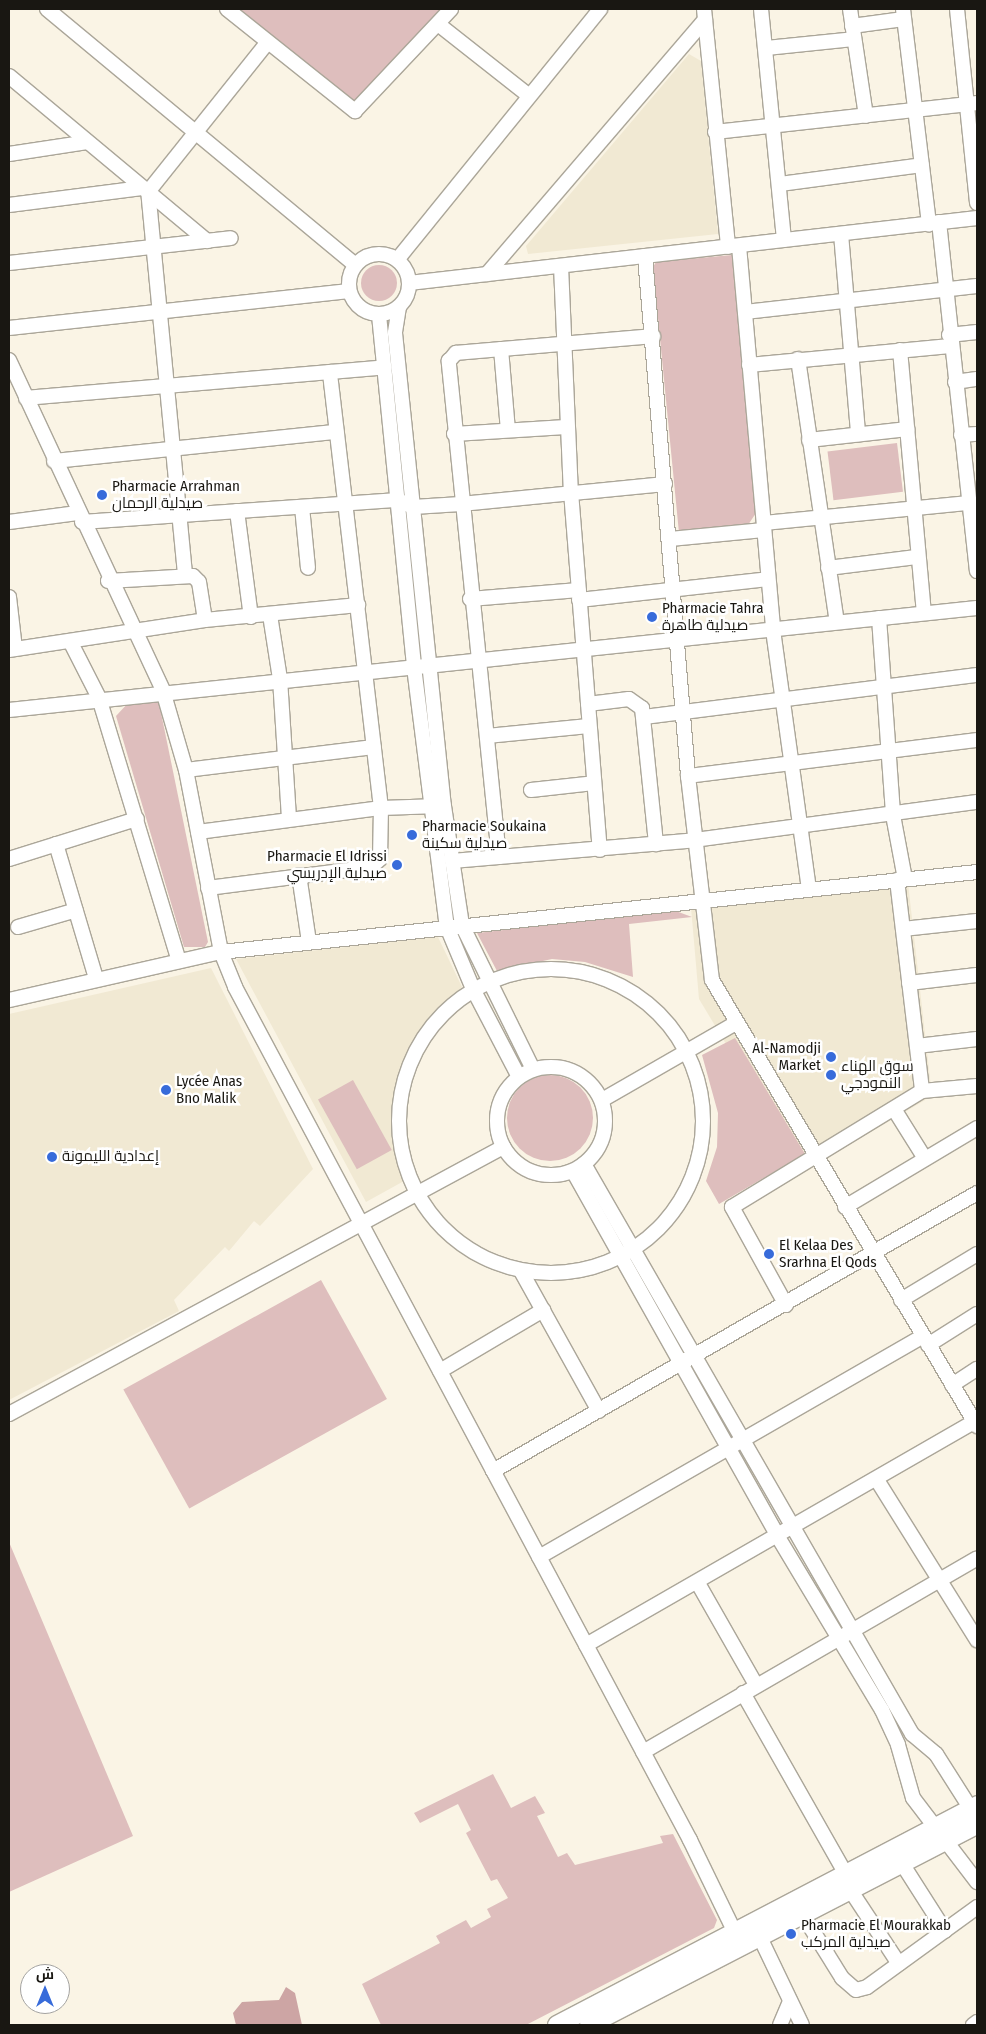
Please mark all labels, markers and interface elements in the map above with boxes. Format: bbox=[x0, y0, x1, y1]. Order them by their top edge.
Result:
place label: Pharmacie Arrahman صيدلية الرحمان bbox=[112, 477, 240, 512]
marker: Pharmacie Arrahman صيدلية الرحمان bbox=[96, 489, 108, 501]
place label: Pharmacie Tahra صيدلية طاهرة bbox=[662, 599, 764, 634]
marker: Pharmacie Tahra صيدلية طاهرة bbox=[646, 611, 658, 623]
place label: Pharmacie Soukaina صيدلية سكينة bbox=[422, 817, 546, 852]
marker: Pharmacie Soukaina صيدلية سكينة bbox=[406, 829, 418, 841]
place label: Pharmacie El Idrissi صيدلية الإدريسي bbox=[267, 847, 387, 882]
marker: Pharmacie El Idrissi صيدلية الإدريسي bbox=[391, 859, 403, 871]
place label: Al-Namodji Market bbox=[752, 1039, 821, 1074]
marker: Al-Namodji Market bbox=[825, 1051, 837, 1063]
place label: سوق الهناء النمودجي bbox=[841, 1057, 914, 1092]
marker: سوق الهناء النمودجي bbox=[825, 1069, 837, 1081]
place label: Lycée Anas Bno Malik bbox=[176, 1072, 242, 1107]
marker: Lycée Anas Bno Malik bbox=[160, 1084, 172, 1096]
place label: إعدادية الليمونة bbox=[62, 1148, 159, 1166]
marker: إعدادية الليمونة bbox=[46, 1151, 58, 1163]
place label: El Kelaa Des Srarhna El Qods bbox=[779, 1236, 877, 1271]
marker: El Kelaa Des Srarhna El Qods bbox=[763, 1248, 775, 1260]
place label: Pharmacie El Mourakkab صيدلية المركب bbox=[801, 1916, 951, 1951]
marker: Pharmacie El Mourakkab صيدلية المركب bbox=[785, 1928, 797, 1940]
north arrow bbox=[20, 1964, 70, 2014]
text: ش bbox=[36, 1966, 54, 1983]

